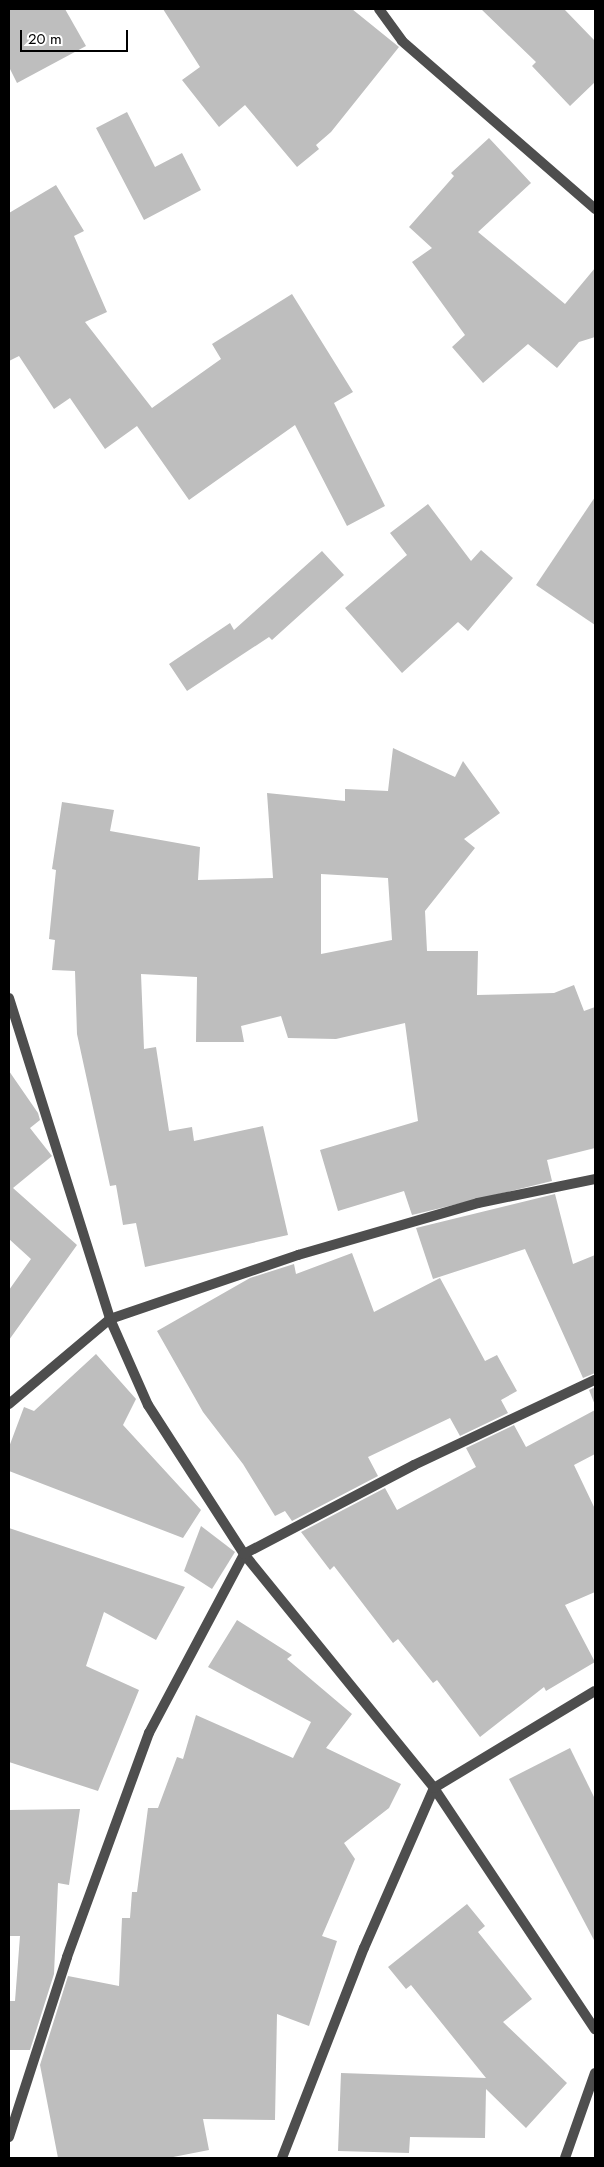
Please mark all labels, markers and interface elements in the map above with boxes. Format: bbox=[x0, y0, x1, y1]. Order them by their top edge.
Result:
scale bar bbox=[22, 20, 130, 52]
text: 20 m bbox=[28, 28, 62, 50]

